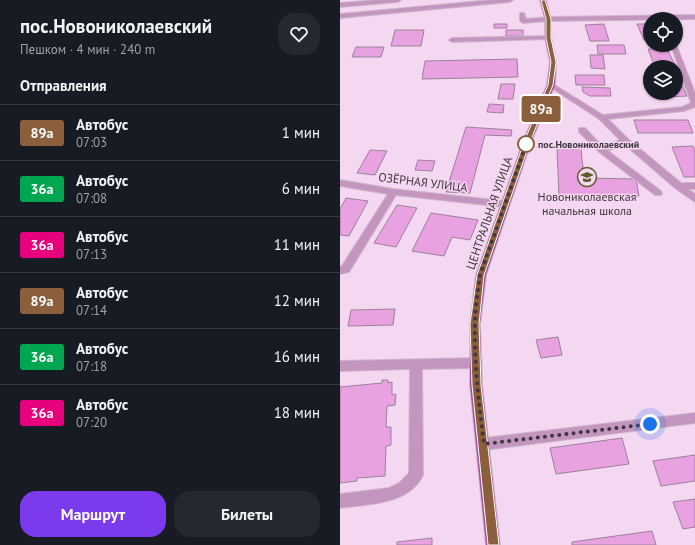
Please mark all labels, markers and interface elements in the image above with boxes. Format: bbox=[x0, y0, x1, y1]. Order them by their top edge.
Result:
map controls bbox=[643, 12, 683, 100]
button: locate bbox=[643, 12, 683, 52]
button: heart bbox=[278, 13, 320, 55]
text: пос.Новониколаевский bbox=[20, 14, 212, 38]
text: Пешком · 4 мин · 240 m bbox=[20, 41, 155, 58]
button: layers bbox=[643, 60, 683, 100]
text: Отправления bbox=[20, 76, 107, 95]
line badge: 89a bbox=[518, 96, 564, 122]
text: 89a bbox=[530, 100, 552, 118]
text: Автобус bbox=[76, 115, 128, 134]
text: 1 мин bbox=[282, 123, 320, 142]
text: 89a bbox=[31, 124, 53, 142]
text: 07:03 bbox=[76, 134, 107, 151]
marker: пос.Новониколаевский bbox=[517, 135, 535, 153]
place label: пос.Новониколаевский bbox=[538, 138, 639, 151]
street label: ЦЕНТРАЛЬНАЯ УЛИЦА bbox=[463, 155, 515, 271]
school or university icon: Новониколаевская начальная школа bbox=[576, 166, 598, 188]
street label: ОЗЁРНАЯ УЛИЦА bbox=[378, 169, 468, 195]
text: Автобус bbox=[76, 171, 128, 190]
text: 6 мин bbox=[282, 179, 320, 198]
text: 36а bbox=[31, 180, 53, 198]
place label: Новониколаевская начальная школа bbox=[538, 189, 636, 218]
text: 07:08 bbox=[76, 190, 107, 207]
text: Автобус bbox=[76, 227, 128, 246]
text: 11 мин bbox=[274, 235, 320, 254]
text: 36a bbox=[31, 236, 53, 254]
text: 07:13 bbox=[76, 246, 107, 263]
text: Автобус bbox=[76, 283, 128, 302]
text: 12 мин bbox=[274, 291, 320, 310]
text: 89a bbox=[31, 292, 53, 310]
text: 07:14 bbox=[76, 302, 107, 319]
text: Автобус bbox=[76, 339, 128, 358]
text: 16 мин bbox=[274, 347, 320, 366]
text: 36а bbox=[31, 348, 53, 366]
text: 07:18 bbox=[76, 358, 107, 375]
text: Автобус bbox=[76, 395, 128, 414]
text: 18 мин bbox=[274, 403, 320, 422]
text: 36a bbox=[31, 404, 53, 422]
text: 07:20 bbox=[76, 414, 107, 431]
your location bbox=[640, 414, 660, 434]
button: Маршрут bbox=[20, 491, 166, 537]
button: Билеты bbox=[174, 491, 320, 537]

